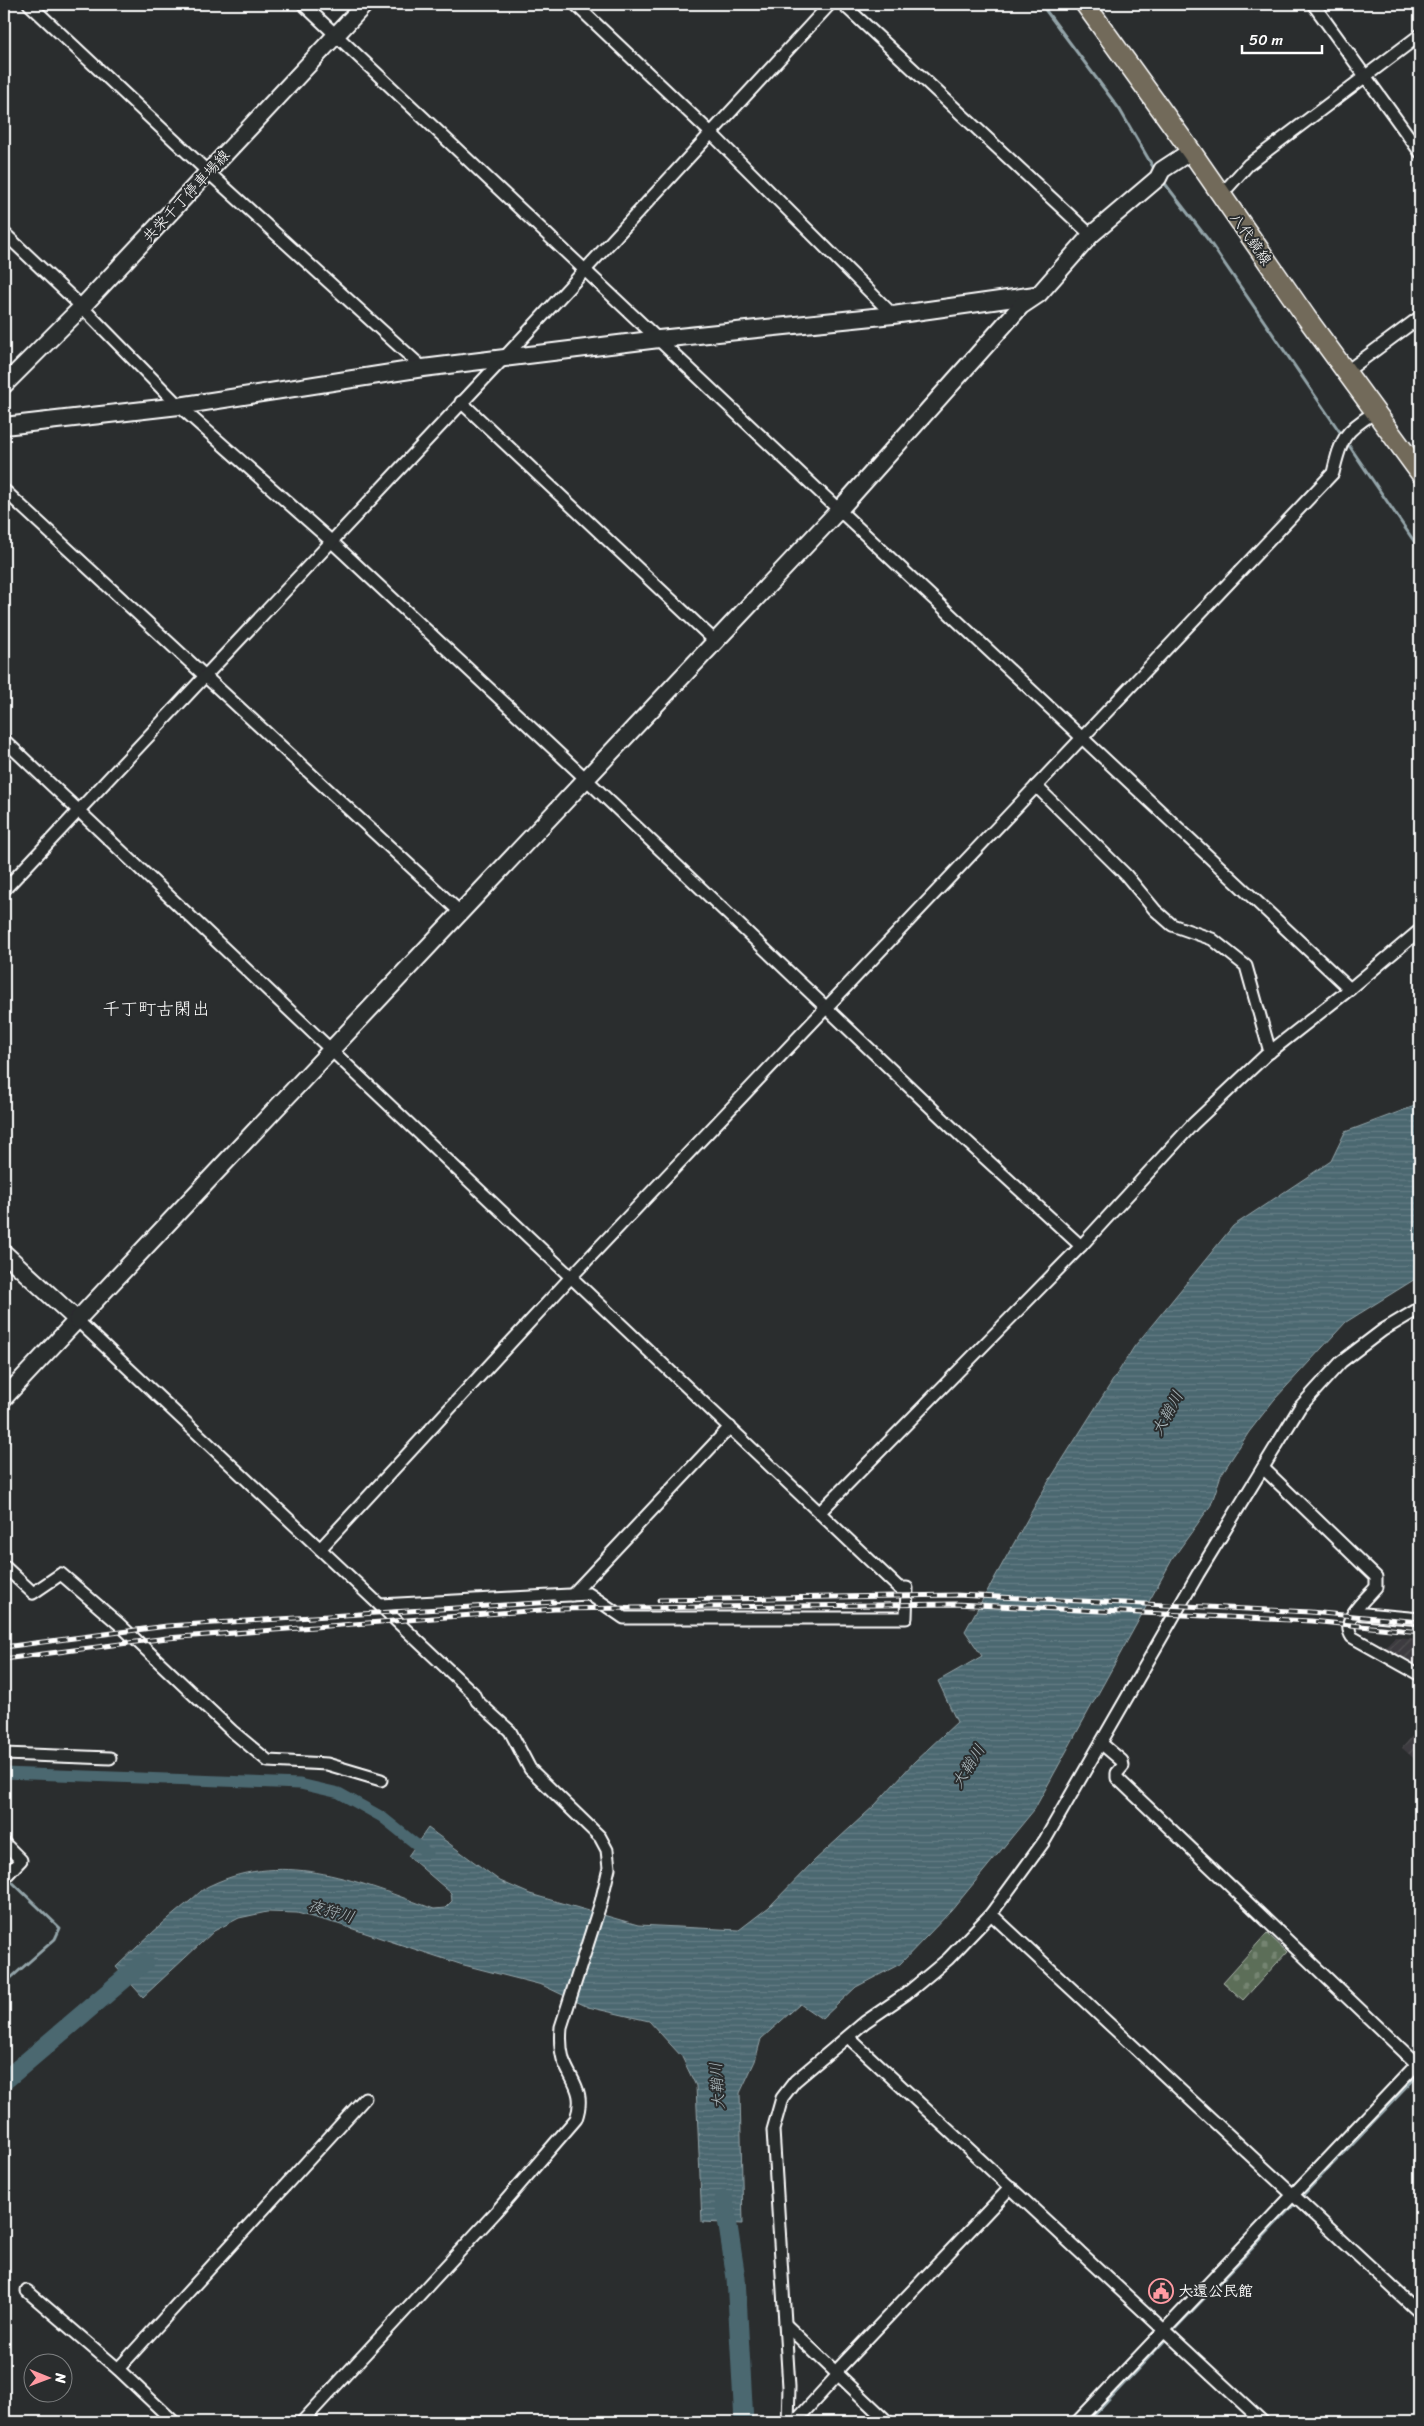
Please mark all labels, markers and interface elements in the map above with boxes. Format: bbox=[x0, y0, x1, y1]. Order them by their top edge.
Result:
scale bar bbox=[1242, 22, 1322, 54]
text: 50 m bbox=[1249, 27, 1284, 53]
street label: 共栄千丁停車場線 bbox=[136, 143, 236, 249]
street label: 八代鏡線 bbox=[1223, 207, 1279, 271]
district label: 千丁町古閑出 bbox=[102, 993, 210, 1025]
water label: 大鞘川 bbox=[1143, 1385, 1191, 1441]
water label: 大鞘川 bbox=[943, 1738, 993, 1794]
water label: 夜狩川 bbox=[304, 1890, 358, 1932]
water label: 大鞘川 bbox=[701, 2061, 733, 2111]
public building icon: 大還公民館 bbox=[1148, 2278, 1174, 2304]
place label: 大還公民館 bbox=[1178, 2278, 1253, 2304]
north arrow bbox=[22, 2354, 72, 2404]
text: N bbox=[48, 2372, 73, 2384]

